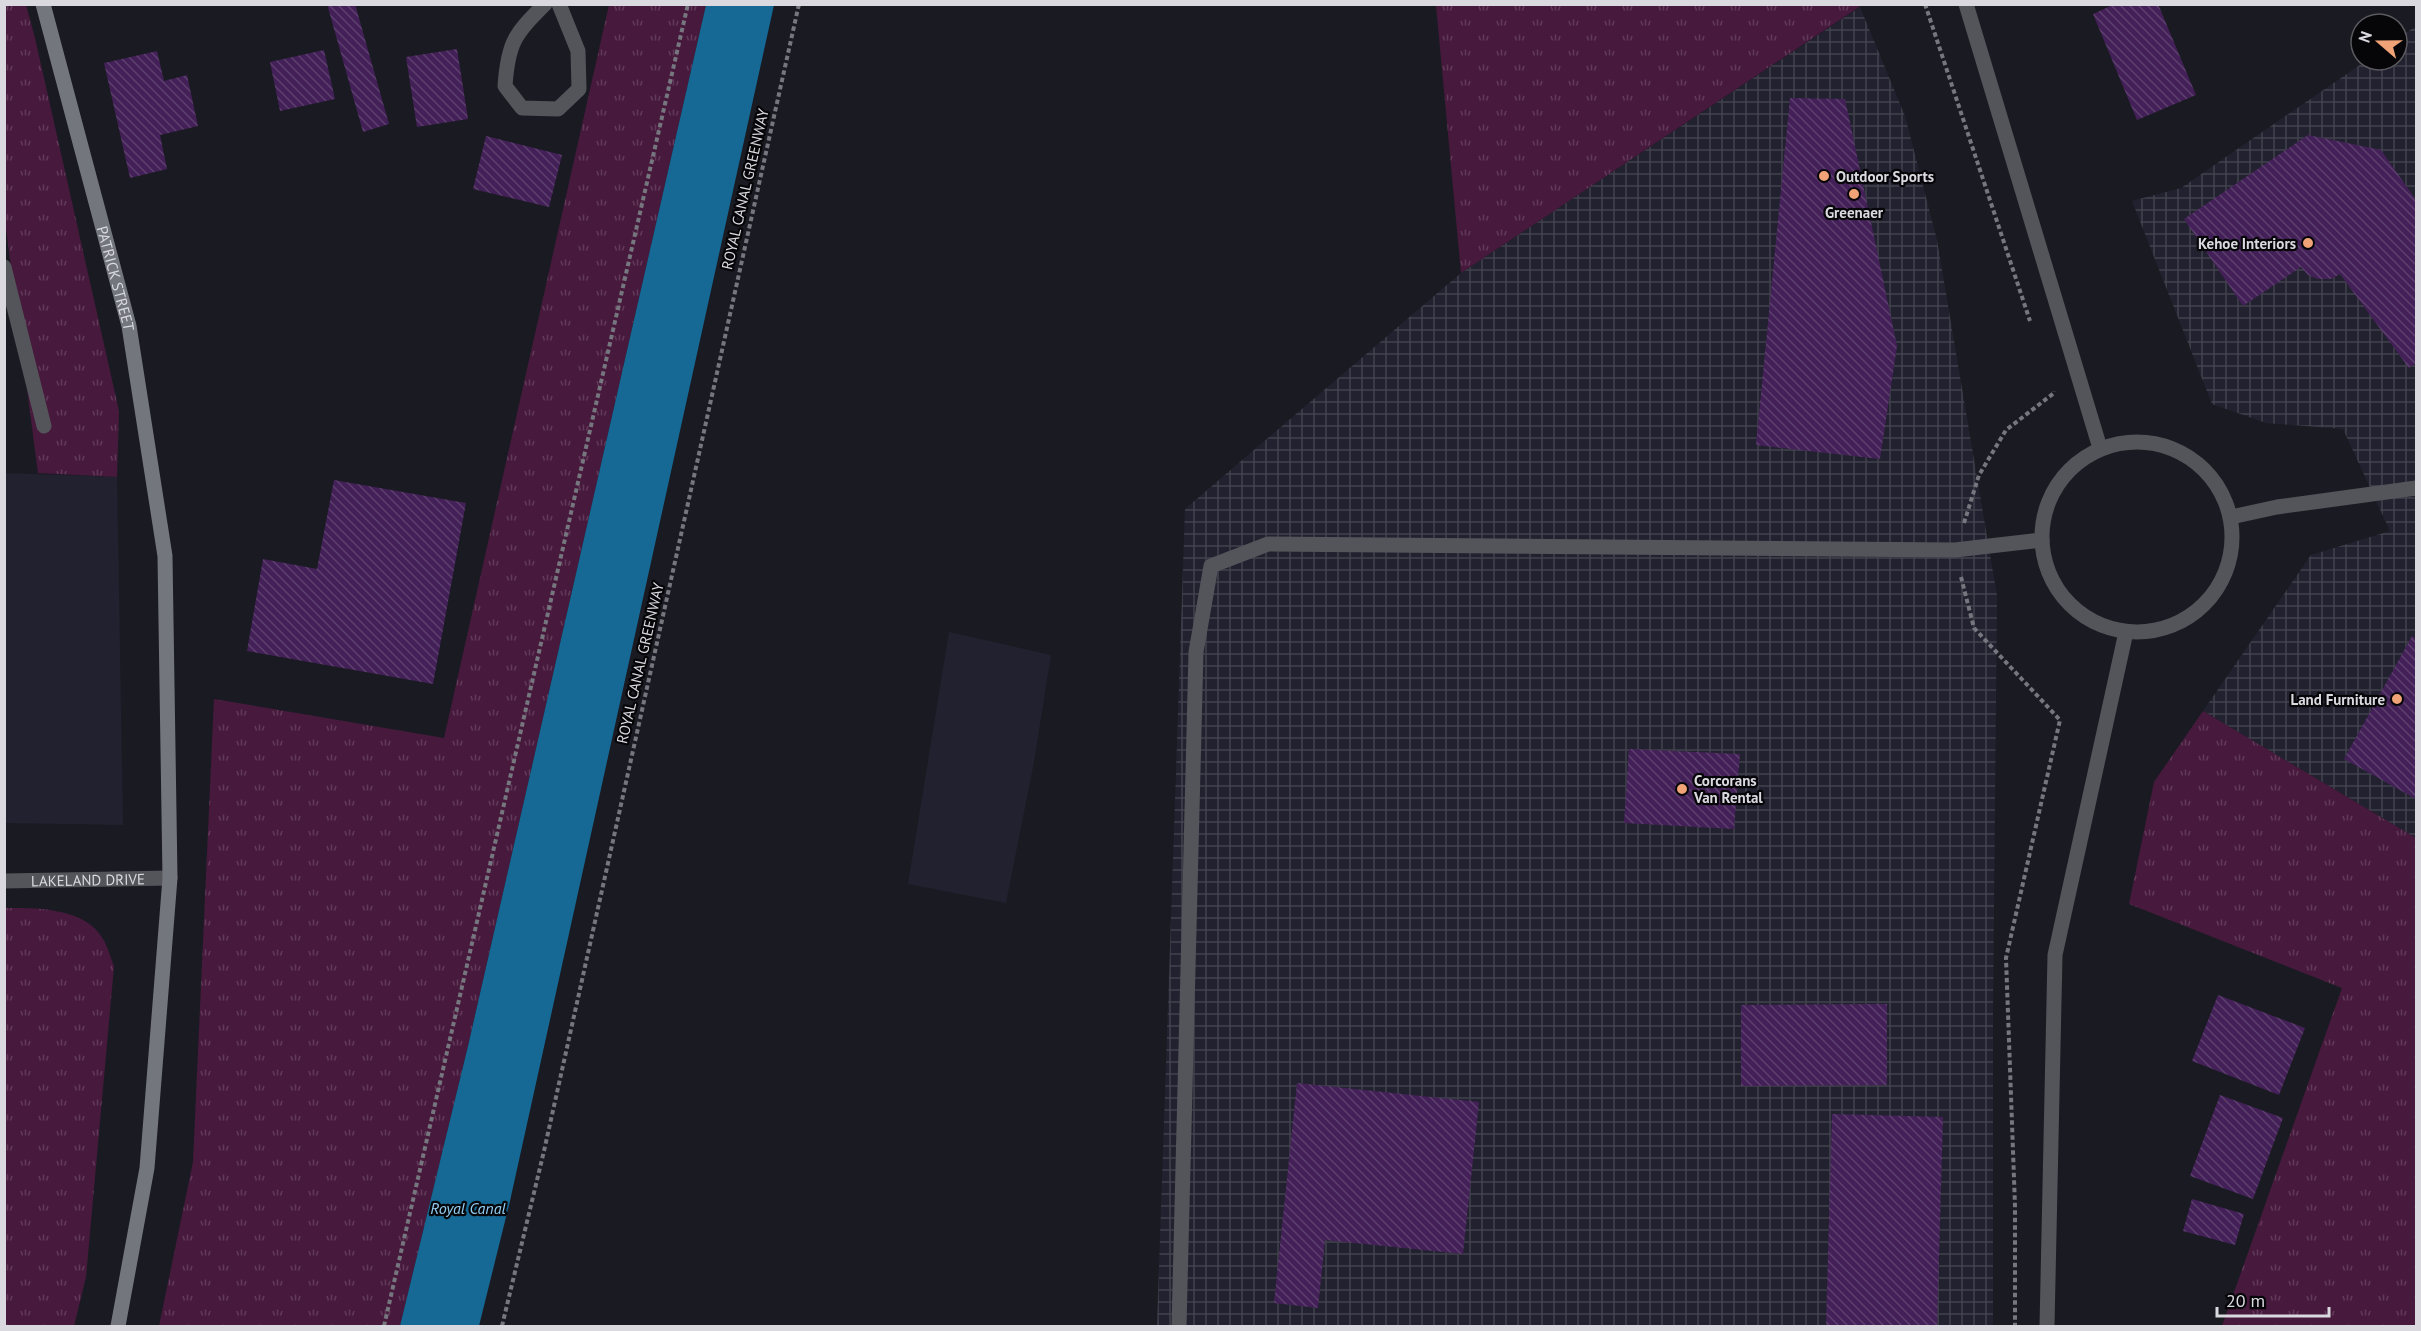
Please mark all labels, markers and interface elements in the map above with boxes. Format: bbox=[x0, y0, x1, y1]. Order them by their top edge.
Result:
north arrow bbox=[2349, 12, 2409, 72]
text: N bbox=[2354, 29, 2376, 45]
street label: ROYAL CANAL GREENWAY bbox=[717, 106, 773, 271]
place label: Outdoor Sports bbox=[1836, 167, 1934, 186]
marker: Outdoor Sports bbox=[1817, 169, 1831, 183]
marker: Greenaer bbox=[1847, 187, 1861, 201]
place label: Greenaer bbox=[1825, 203, 1884, 222]
street label: PATRICK STREET bbox=[93, 224, 139, 333]
place label: Kehoe Interiors bbox=[2198, 234, 2296, 253]
marker: Kehoe Interiors bbox=[2301, 236, 2315, 250]
street label: ROYAL CANAL GREENWAY bbox=[612, 580, 668, 745]
place label: Land Furniture bbox=[2290, 690, 2385, 709]
marker: Land Furniture bbox=[2390, 692, 2404, 706]
place label: Corcorans Van Rental bbox=[1693, 771, 1763, 807]
marker: Corcorans Van Rental bbox=[1675, 782, 1689, 796]
street label: LAKELAND DRIVE bbox=[31, 869, 145, 890]
water label: Royal Canal bbox=[430, 1198, 506, 1218]
scale bar bbox=[2217, 1280, 2330, 1318]
text: 20 m bbox=[2226, 1289, 2265, 1312]

